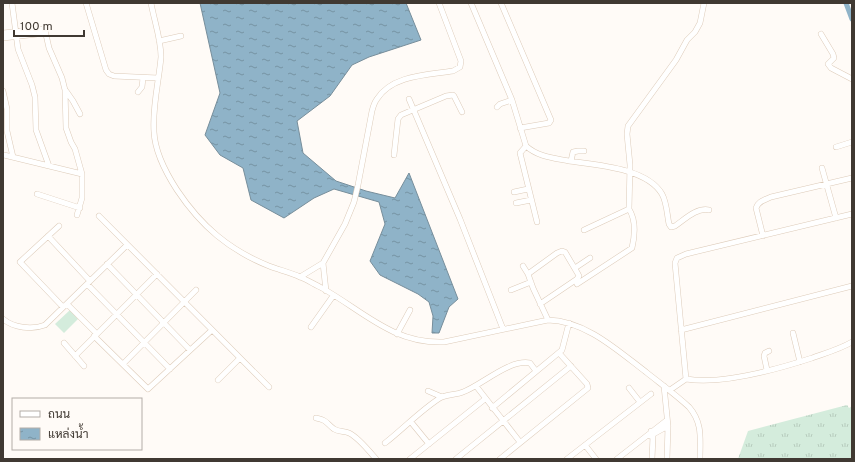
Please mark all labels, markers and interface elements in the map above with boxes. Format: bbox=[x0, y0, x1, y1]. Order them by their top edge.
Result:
scale bar bbox=[14, 12, 84, 38]
text: 100 m bbox=[20, 19, 53, 35]
legend bbox=[12, 398, 142, 450]
text: ถนน bbox=[48, 407, 71, 423]
text: แหล่งน้ำ bbox=[48, 423, 88, 443]

